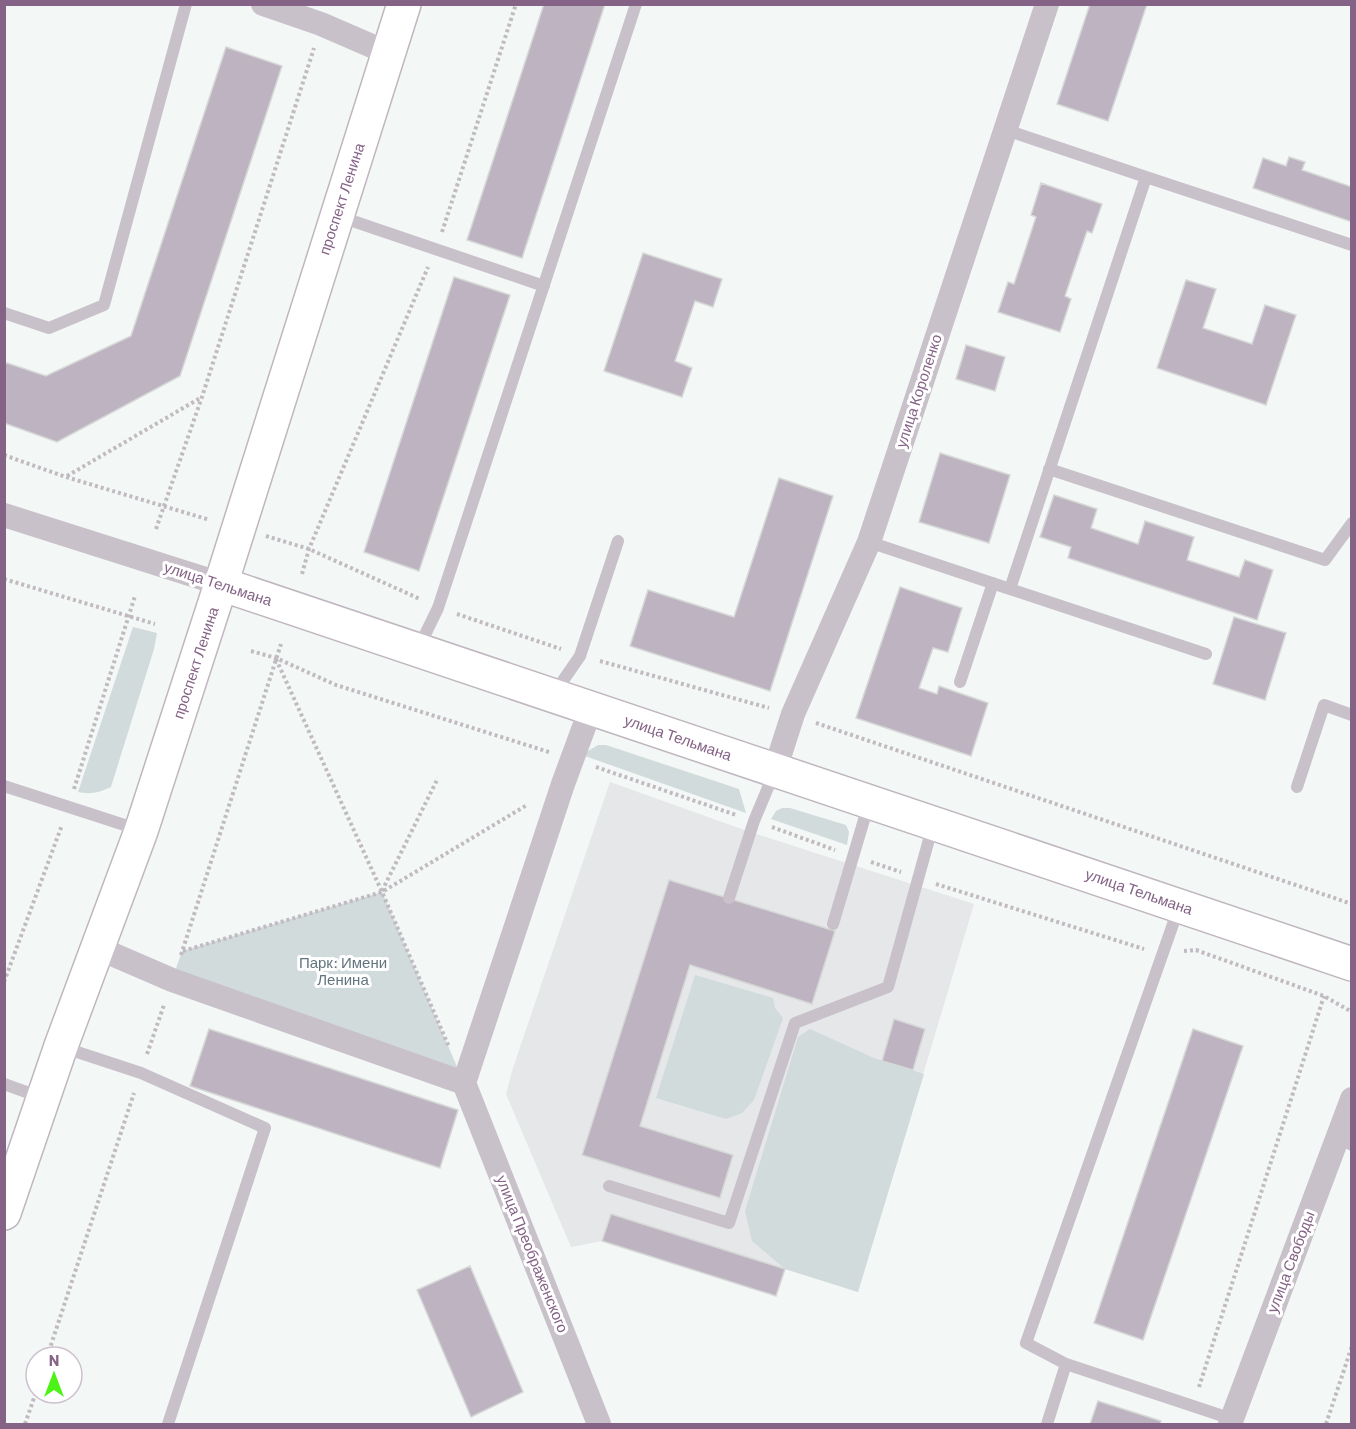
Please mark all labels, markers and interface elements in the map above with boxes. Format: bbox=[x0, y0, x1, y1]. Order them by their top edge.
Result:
street label: проспект Ленина bbox=[314, 140, 368, 257]
street label: улица Короленко bbox=[891, 332, 945, 450]
street label: улица Тельмана bbox=[162, 557, 275, 609]
street label: проспект Ленина bbox=[168, 604, 222, 721]
street label: улица Тельмана bbox=[622, 710, 735, 764]
street label: улица Тельмана bbox=[1083, 864, 1196, 918]
park label: Парк: Имени Ленина bbox=[299, 953, 387, 988]
street label: улица Преображенского bbox=[493, 1172, 573, 1335]
street label: улица Свободы bbox=[1262, 1208, 1318, 1315]
north arrow bbox=[24, 1345, 84, 1405]
text: N bbox=[49, 1350, 59, 1369]

